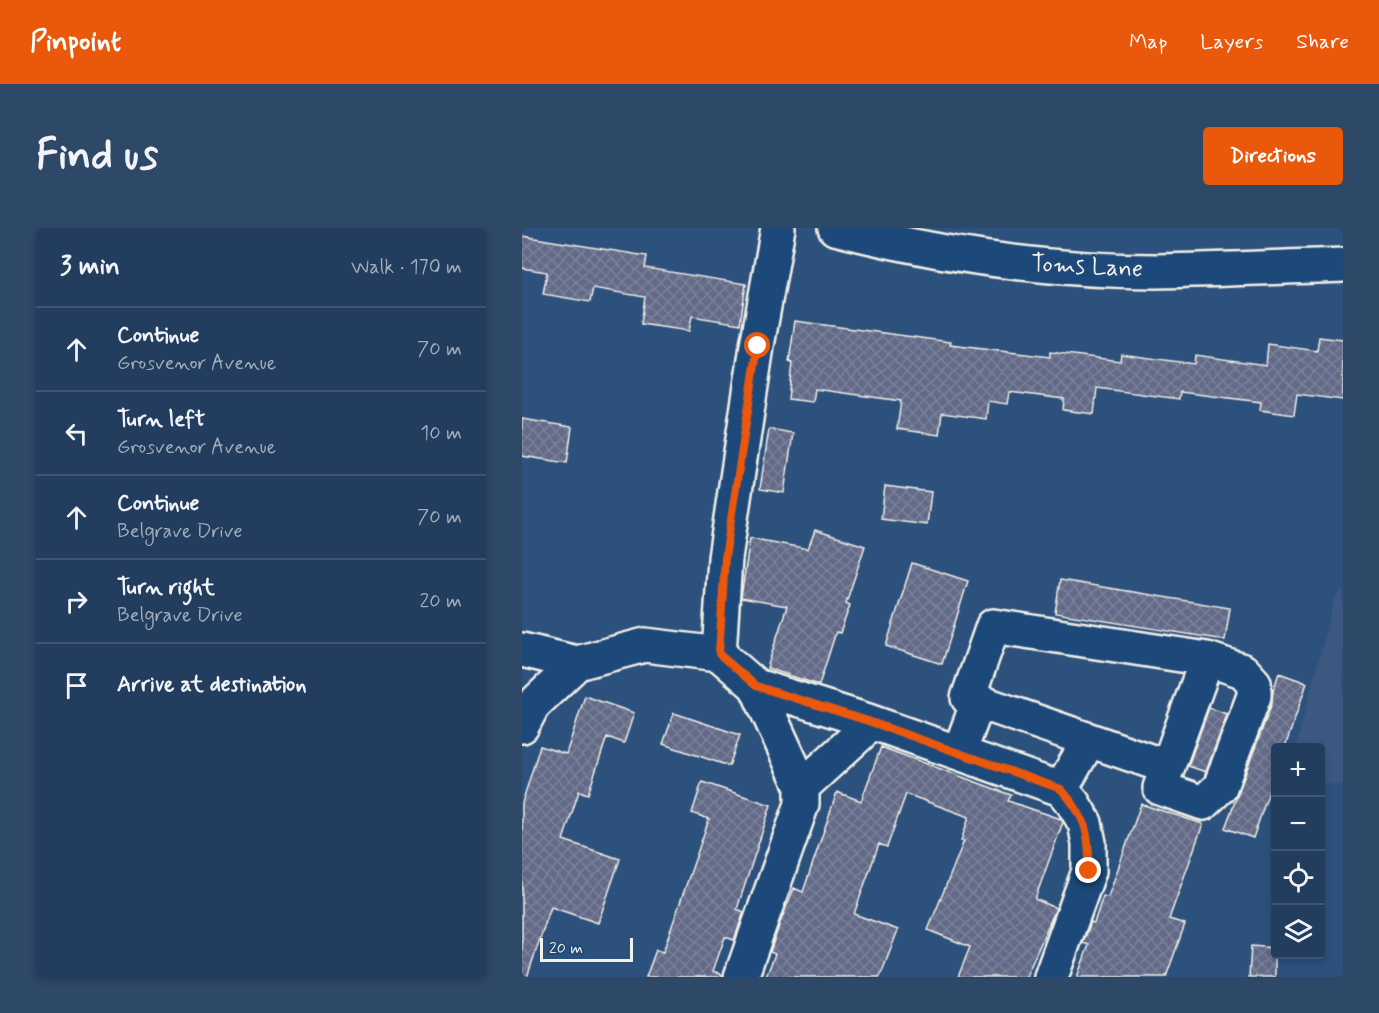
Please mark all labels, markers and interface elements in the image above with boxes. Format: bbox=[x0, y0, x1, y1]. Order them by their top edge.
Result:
text: Pinpoint bbox=[30, 24, 121, 61]
text: Map bbox=[1129, 28, 1167, 56]
text: Layers bbox=[1200, 28, 1263, 56]
text: Share bbox=[1296, 28, 1349, 56]
button: Directions bbox=[1203, 127, 1343, 185]
text: Find us bbox=[36, 129, 158, 184]
street label: Toms Lane bbox=[1030, 249, 1144, 285]
text: 3 min bbox=[60, 250, 120, 284]
text: Walk · 170 m bbox=[351, 254, 462, 281]
text: Continue bbox=[117, 322, 199, 350]
route start bbox=[744, 332, 770, 358]
icon: ahead bbox=[60, 333, 93, 366]
text: 70 m bbox=[417, 336, 462, 363]
text: Grosvenor Avenue bbox=[117, 350, 276, 377]
text: Turn left bbox=[117, 406, 205, 434]
icon: left bbox=[60, 417, 93, 450]
text: 10 m bbox=[420, 420, 462, 447]
text: Grosvenor Avenue bbox=[117, 434, 276, 461]
text: Continue bbox=[117, 490, 199, 518]
icon: ahead bbox=[60, 501, 93, 534]
text: 70 m bbox=[417, 504, 462, 531]
text: Belgrave Drive bbox=[117, 518, 243, 545]
text: Turn right bbox=[117, 574, 215, 602]
icon: right bbox=[60, 585, 93, 618]
text: 20 m bbox=[419, 588, 462, 615]
text: Belgrave Drive bbox=[117, 602, 243, 629]
icon: arrive bbox=[60, 669, 93, 702]
text: Arrive at destination bbox=[117, 671, 307, 699]
map controls bbox=[1271, 743, 1325, 959]
button: + bbox=[1271, 743, 1325, 797]
button: − bbox=[1271, 797, 1325, 851]
button: locate bbox=[1271, 851, 1325, 905]
route end bbox=[1075, 857, 1101, 883]
button: layers bbox=[1271, 905, 1325, 959]
scale bar bbox=[540, 935, 633, 962]
text: 20 m bbox=[549, 938, 583, 959]

